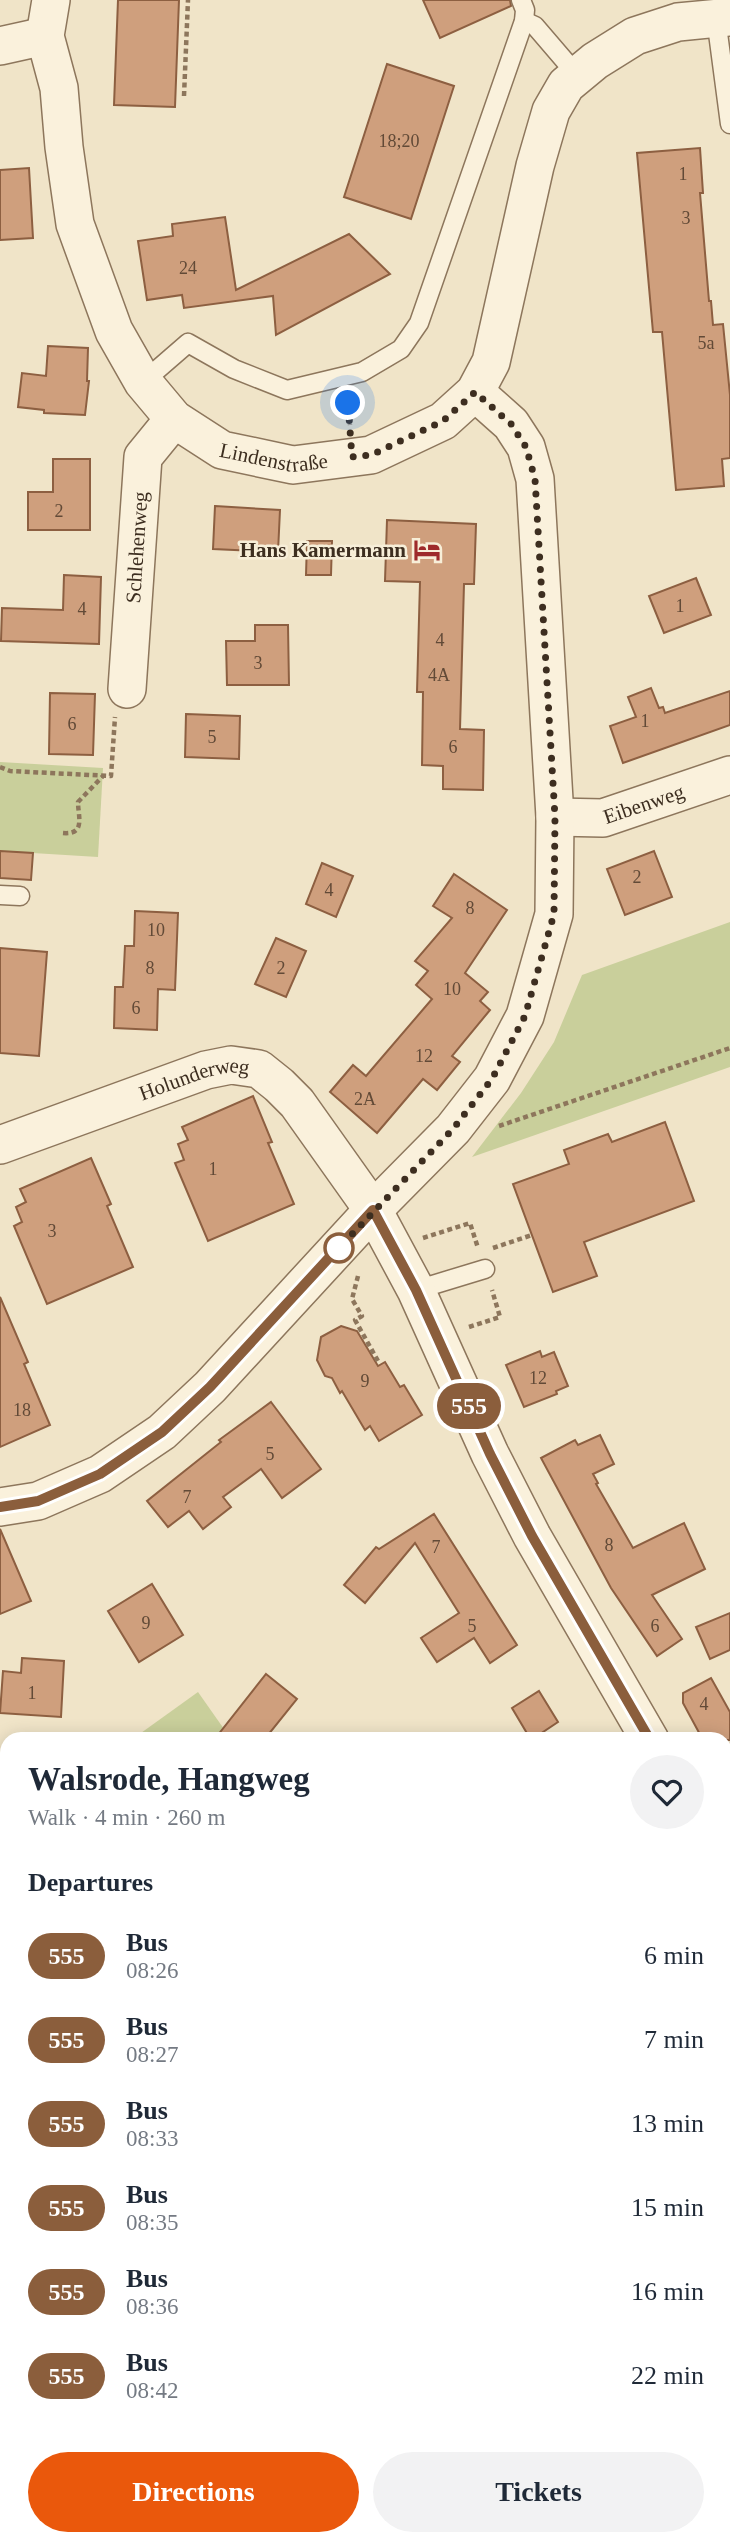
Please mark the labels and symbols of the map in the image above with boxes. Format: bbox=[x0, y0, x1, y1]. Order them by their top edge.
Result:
house number: 18;20 bbox=[378, 131, 420, 151]
house number: 1 bbox=[679, 164, 688, 184]
house number: 3 bbox=[682, 208, 691, 228]
house number: 24 bbox=[179, 258, 197, 278]
house number: 5a bbox=[698, 333, 715, 353]
your location bbox=[330, 385, 365, 420]
street label: Lindenstraße bbox=[217, 438, 329, 477]
street label: Schlehenweg bbox=[121, 490, 153, 604]
house number: 2 bbox=[55, 501, 64, 521]
hotel icon: Hans Kamermann bbox=[412, 535, 442, 565]
place label: Hans Kamermann bbox=[240, 538, 406, 562]
house number: 1 bbox=[676, 596, 685, 616]
house number: 4 bbox=[78, 599, 87, 619]
house number: 4 bbox=[436, 630, 445, 650]
house number: 3 bbox=[254, 653, 263, 673]
house number: 4A bbox=[428, 665, 450, 685]
house number: 1 bbox=[641, 711, 650, 731]
house number: 6 bbox=[68, 714, 77, 734]
house number: 5 bbox=[208, 727, 217, 747]
house number: 6 bbox=[449, 737, 458, 757]
street label: Eibenweg bbox=[600, 779, 688, 829]
house number: 2 bbox=[633, 867, 642, 887]
house number: 4 bbox=[325, 880, 334, 900]
house number: 8 bbox=[466, 898, 475, 918]
house number: 10 bbox=[147, 920, 165, 940]
house number: 8 bbox=[146, 958, 155, 978]
house number: 2 bbox=[277, 958, 286, 978]
house number: 10 bbox=[443, 979, 461, 999]
house number: 6 bbox=[132, 998, 141, 1018]
house number: 12 bbox=[415, 1046, 433, 1066]
street label: Holunderweg bbox=[136, 1053, 251, 1105]
house number: 2A bbox=[354, 1089, 376, 1109]
house number: 1 bbox=[209, 1159, 218, 1179]
house number: 3 bbox=[48, 1221, 57, 1241]
unlabelled marker bbox=[324, 1233, 354, 1263]
house number: 12 bbox=[529, 1368, 547, 1388]
house number: 9 bbox=[361, 1371, 370, 1391]
line badge: 555 bbox=[429, 1383, 509, 1429]
house number: 18 bbox=[13, 1400, 31, 1420]
house number: 5 bbox=[266, 1444, 275, 1464]
house number: 7 bbox=[183, 1487, 192, 1507]
house number: 8 bbox=[605, 1535, 614, 1555]
house number: 7 bbox=[432, 1537, 441, 1557]
house number: 9 bbox=[142, 1613, 151, 1633]
house number: 5 bbox=[468, 1616, 477, 1636]
house number: 6 bbox=[651, 1616, 660, 1636]
house number: 1 bbox=[28, 1683, 37, 1703]
house number: 4 bbox=[700, 1694, 709, 1714]

